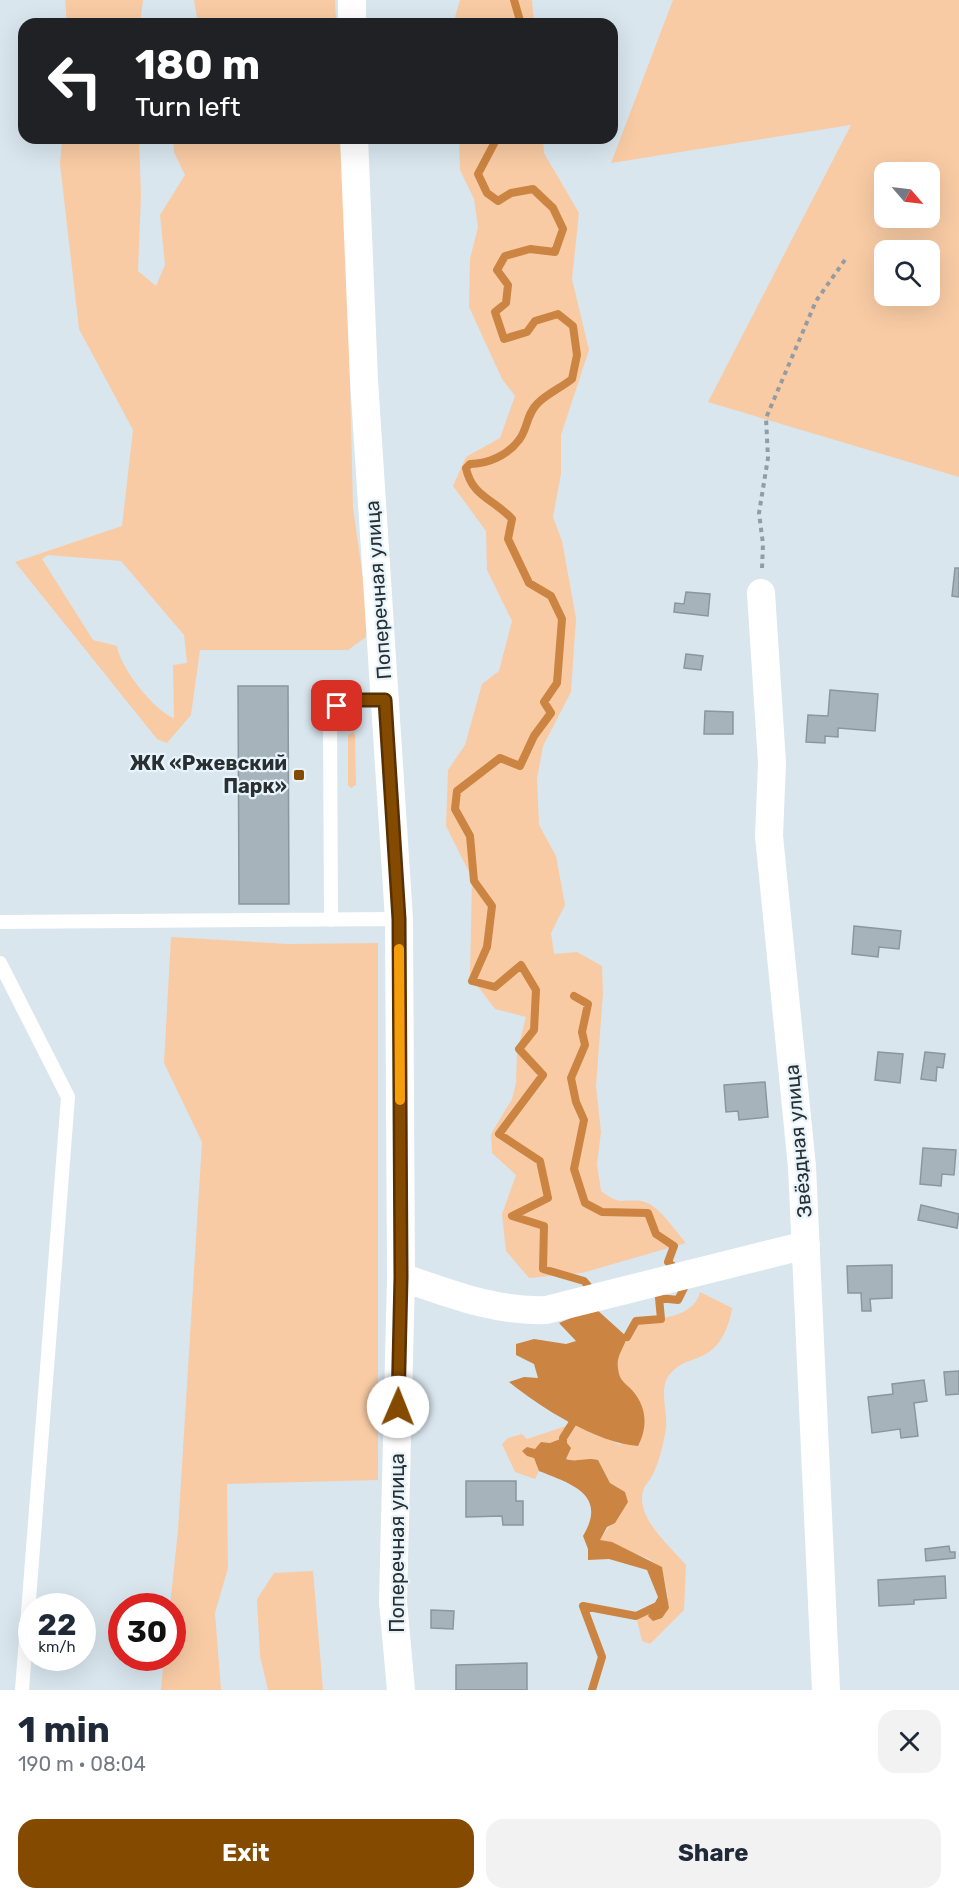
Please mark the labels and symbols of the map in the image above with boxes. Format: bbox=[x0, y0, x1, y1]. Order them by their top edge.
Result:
north arrow bbox=[874, 162, 940, 228]
street label: Поперечная улица bbox=[360, 500, 396, 680]
pin bbox=[311, 680, 362, 731]
place label: ЖК «Ржевский Парк» bbox=[130, 751, 287, 798]
marker: ЖК «Ржевский Парк» bbox=[292, 768, 306, 782]
street label: Звёздная улица bbox=[779, 1063, 817, 1219]
position arrow bbox=[366, 1375, 430, 1439]
street label: Поперечная улица bbox=[385, 1453, 409, 1633]
speed limit sign: 30 bbox=[108, 1593, 186, 1671]

